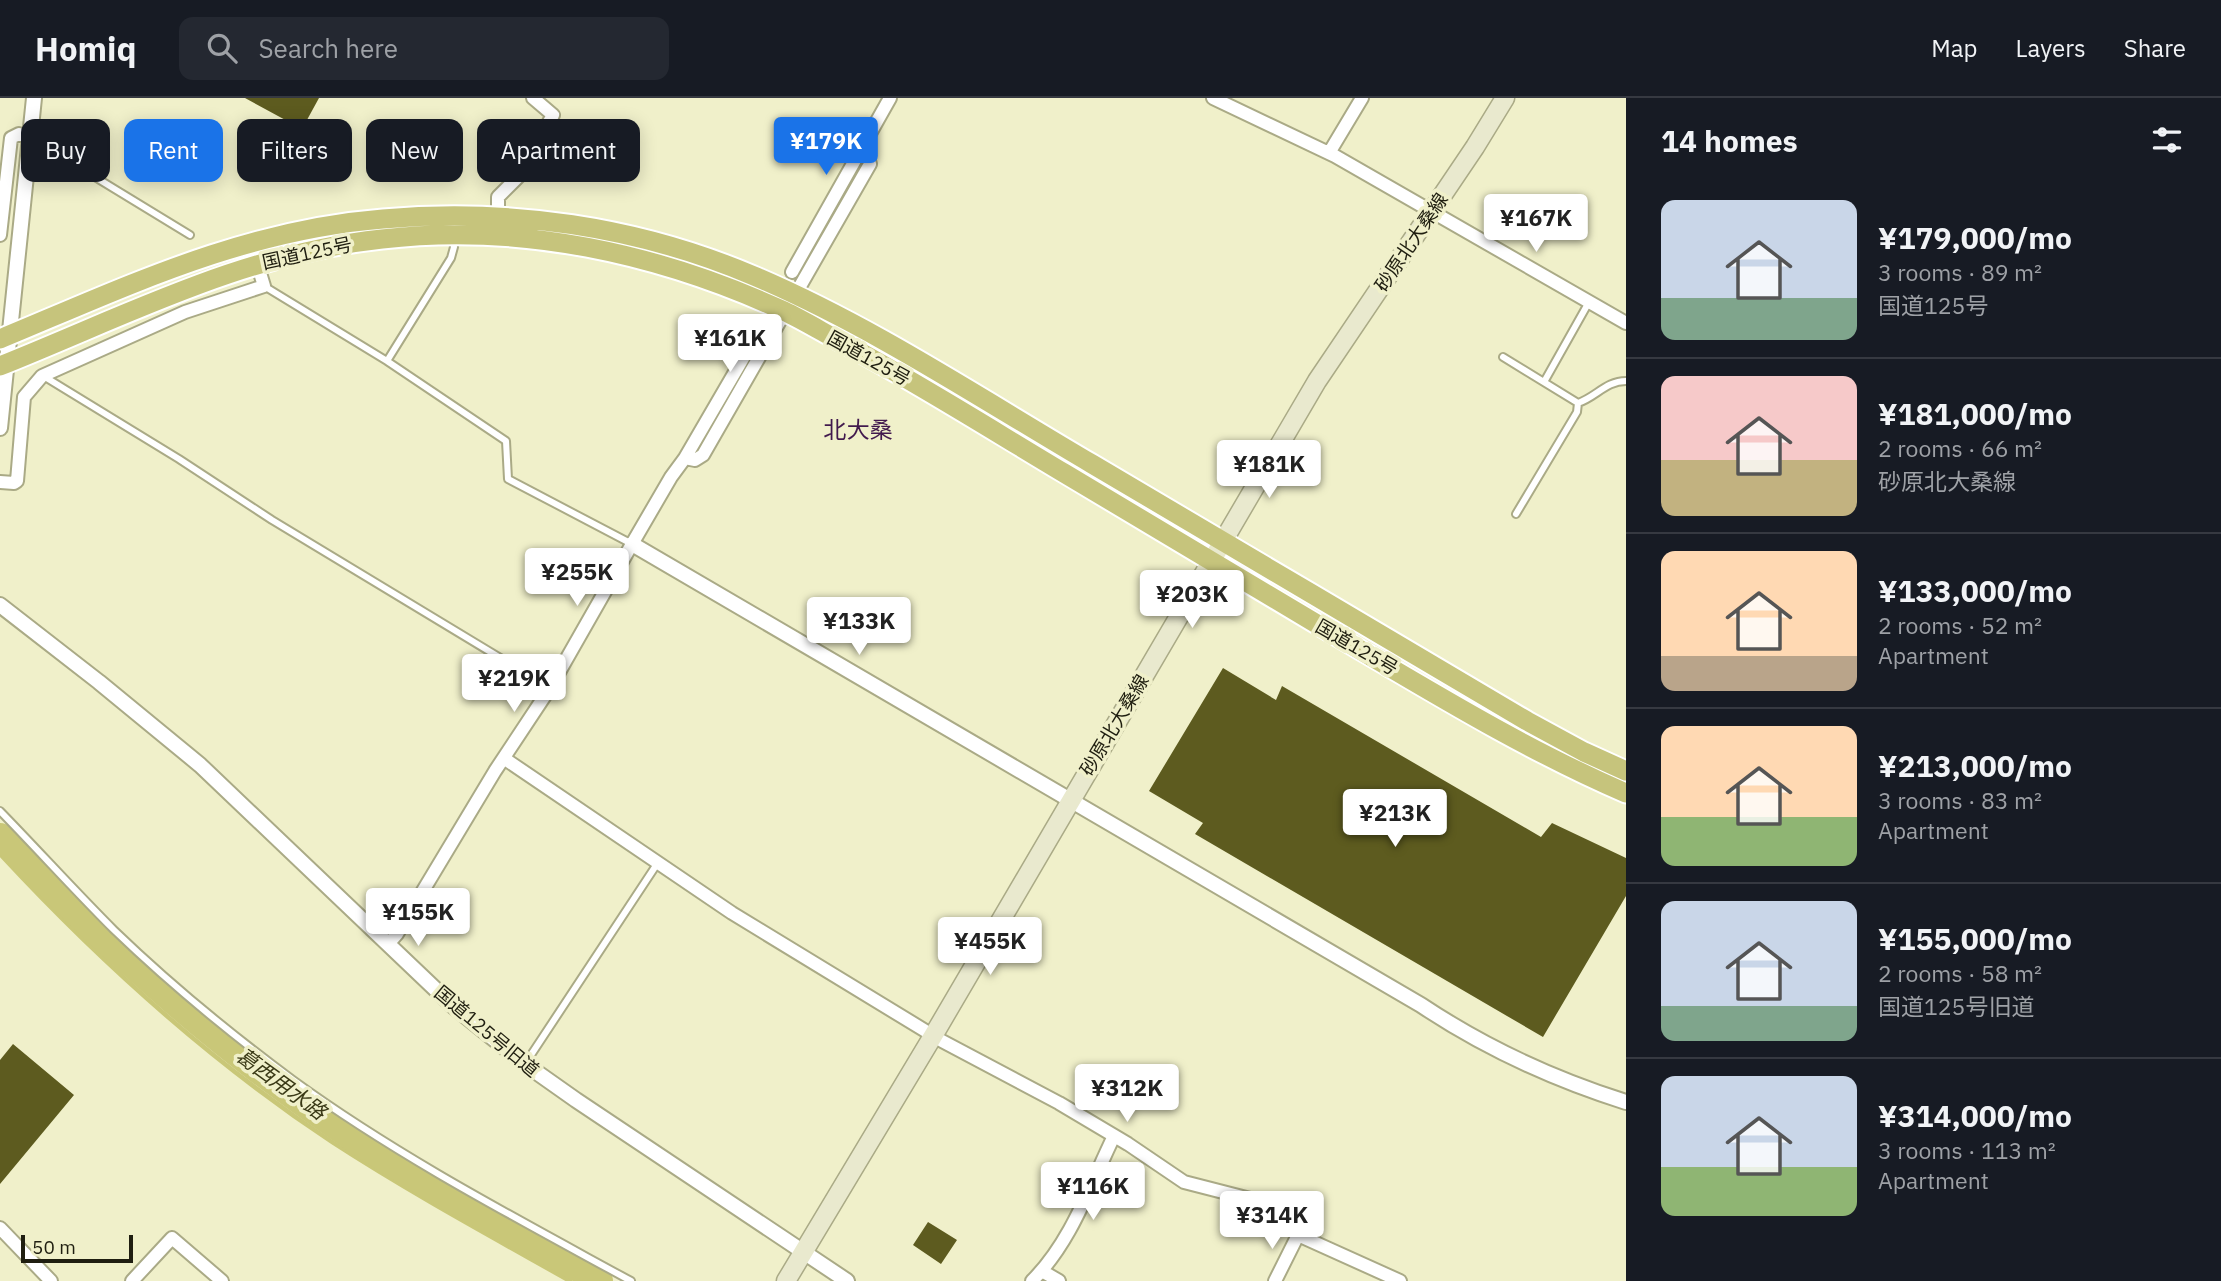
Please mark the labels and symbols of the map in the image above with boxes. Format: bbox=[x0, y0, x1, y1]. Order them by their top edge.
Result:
pin: ¥179K bbox=[777, 118, 875, 177]
street label: 砂原北大桑線 bbox=[1369, 188, 1453, 296]
pin: ¥167K bbox=[1487, 194, 1585, 254]
street label: 国道125号 bbox=[260, 232, 354, 274]
pin: ¥161K bbox=[681, 314, 779, 374]
street label: 国道125号 bbox=[823, 325, 915, 391]
district label: 北大桑 bbox=[824, 414, 893, 444]
pin: ¥181K bbox=[1220, 440, 1318, 500]
pin: ¥255K bbox=[528, 548, 626, 608]
pin: ¥203K bbox=[1143, 570, 1241, 630]
pin: ¥133K bbox=[810, 598, 908, 657]
street label: 国道125号 bbox=[1312, 614, 1402, 680]
pin: ¥219K bbox=[465, 654, 563, 714]
street label: 砂原北大桑線 bbox=[1074, 670, 1154, 780]
pin: ¥213K bbox=[1346, 790, 1444, 849]
pin: ¥155K bbox=[369, 888, 467, 948]
pin: ¥455K bbox=[941, 918, 1039, 977]
street label: 国道125号旧道 bbox=[430, 980, 544, 1082]
water label: 葛西用水路 bbox=[231, 1041, 334, 1127]
pin: ¥312K bbox=[1078, 1065, 1176, 1124]
pin: ¥116K bbox=[1044, 1162, 1142, 1222]
pin: ¥314K bbox=[1223, 1192, 1321, 1251]
scale bar bbox=[21, 1232, 133, 1264]

